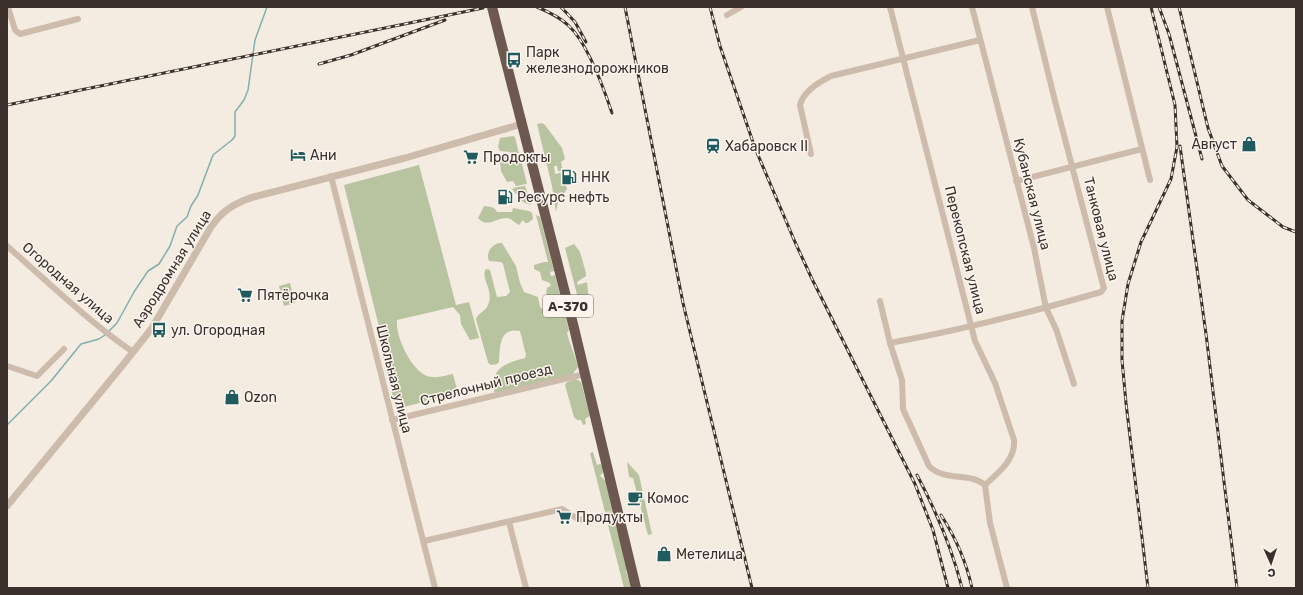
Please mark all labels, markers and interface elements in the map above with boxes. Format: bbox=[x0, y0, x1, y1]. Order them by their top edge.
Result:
place label: Парк железнодорожников bbox=[526, 44, 669, 77]
bus stop icon: Парк железнодорожников bbox=[505, 51, 523, 69]
shop icon: Август bbox=[1240, 135, 1258, 153]
street label: Кубанская улица bbox=[1010, 136, 1054, 252]
place label: Август bbox=[1191, 136, 1237, 153]
station icon: Хабаровск II bbox=[704, 137, 722, 155]
place label: Хабаровск II bbox=[725, 138, 808, 155]
hotel icon: Ани bbox=[289, 146, 307, 164]
place label: Ани bbox=[310, 147, 336, 164]
supermarket icon: Продокты bbox=[462, 148, 480, 166]
place label: Продокты bbox=[483, 149, 550, 166]
fuel station icon: ННК bbox=[560, 168, 578, 186]
place label: ННК bbox=[581, 169, 610, 186]
street label: Танковая улица bbox=[1080, 175, 1122, 283]
street label: Перекопская улица bbox=[941, 184, 989, 316]
fuel station icon: Ресурс нефть bbox=[496, 188, 514, 206]
place label: Ресурс нефть bbox=[517, 189, 609, 206]
street label: Аэродромная улица bbox=[129, 207, 215, 331]
street label: Огородная улица bbox=[19, 239, 117, 327]
supermarket icon: Пятёрочка bbox=[236, 286, 254, 304]
place label: Пятёрочка bbox=[257, 287, 329, 304]
road number: А-370 bbox=[543, 295, 593, 317]
bus stop icon: ул. Огородная bbox=[150, 321, 168, 339]
place label: ул. Огородная bbox=[171, 322, 265, 339]
street label: Школьная улица bbox=[372, 323, 416, 435]
street label: Стрелочный проезд bbox=[418, 360, 554, 410]
shop icon: Ozon bbox=[223, 388, 241, 406]
place label: Ozon bbox=[244, 389, 277, 406]
cafe icon: Комос bbox=[626, 489, 644, 507]
place label: Комос bbox=[647, 490, 689, 507]
supermarket icon: Продукты bbox=[555, 508, 573, 526]
place label: Продукты bbox=[576, 509, 643, 526]
north arrow bbox=[1251, 543, 1291, 583]
shop icon: Метелица bbox=[655, 545, 673, 563]
place label: Метелица bbox=[676, 546, 743, 563]
text: С bbox=[1267, 566, 1276, 579]

